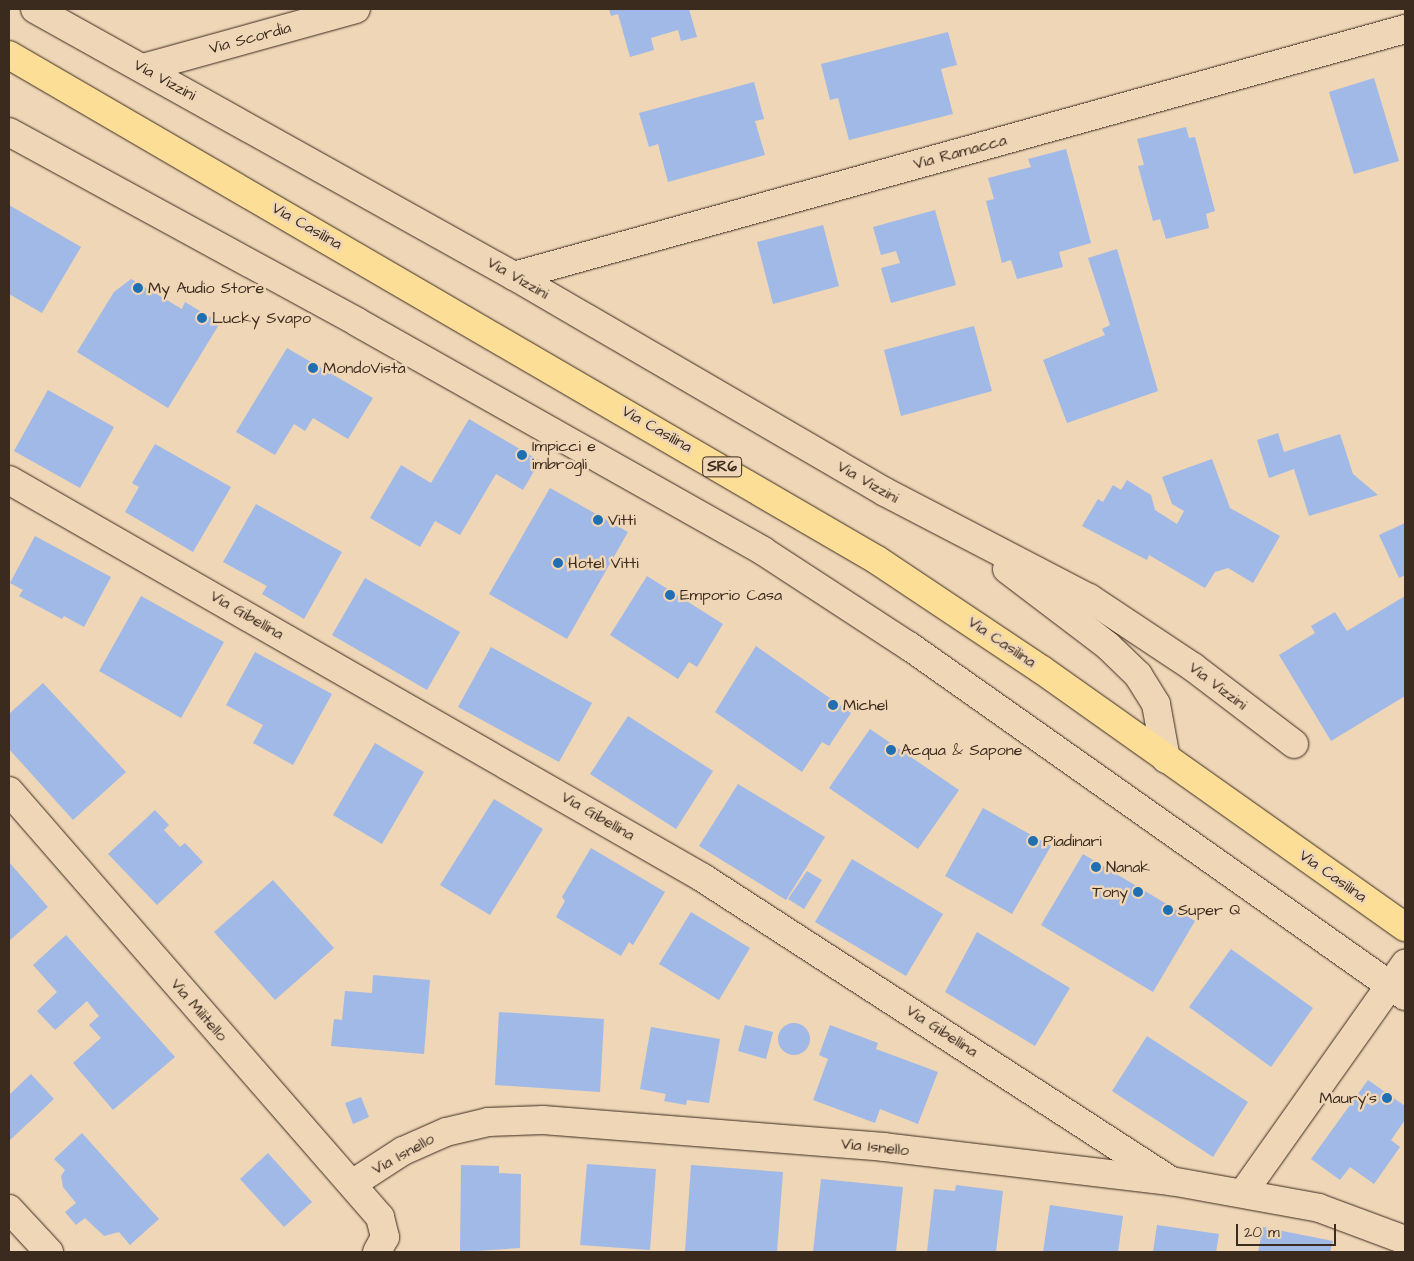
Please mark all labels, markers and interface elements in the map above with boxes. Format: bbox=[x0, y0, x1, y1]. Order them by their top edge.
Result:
street label: Via Scordia bbox=[207, 18, 293, 58]
street label: Via Vizzini bbox=[131, 55, 199, 105]
street label: Via Ramacca bbox=[911, 130, 1009, 174]
street label: Via Casilina bbox=[268, 198, 346, 254]
street label: Via Vizzini bbox=[484, 253, 552, 303]
place label: My Audio Store bbox=[148, 278, 264, 298]
marker: My Audio Store bbox=[132, 282, 144, 294]
place label: Lucky Svapo bbox=[212, 308, 311, 328]
marker: Lucky Svapo bbox=[196, 312, 208, 324]
place label: MondoVista bbox=[323, 358, 406, 378]
marker: MondoVista bbox=[307, 362, 319, 374]
street label: Via Casilina bbox=[618, 401, 696, 457]
place label: Impicci e imbrogli bbox=[532, 436, 596, 474]
marker: Impicci e imbrogli bbox=[516, 449, 528, 461]
road number: SR6 bbox=[702, 454, 742, 480]
street label: Via Vizzini bbox=[834, 457, 902, 507]
place label: Vitti bbox=[608, 510, 636, 530]
marker: Vitti bbox=[592, 514, 604, 526]
place label: Hotel Vitti bbox=[568, 553, 639, 573]
marker: Hotel Vitti bbox=[552, 557, 564, 569]
place label: Emporio Casa bbox=[680, 585, 782, 605]
street label: Via Gibellina bbox=[207, 586, 287, 644]
marker: Emporio Casa bbox=[664, 589, 676, 601]
street label: Via Casilina bbox=[964, 612, 1040, 672]
street label: Via Vizzini bbox=[1185, 658, 1251, 714]
place label: Michel bbox=[843, 695, 888, 715]
marker: Michel bbox=[827, 699, 839, 711]
place label: Acqua & Sapone bbox=[901, 740, 1022, 760]
marker: Acqua & Sapone bbox=[885, 744, 897, 756]
street label: Via Gibellina bbox=[558, 787, 638, 845]
place label: Piadinari bbox=[1043, 831, 1102, 851]
marker: Piadinari bbox=[1027, 835, 1039, 847]
street label: Via Casilina bbox=[1296, 846, 1370, 906]
place label: Nanak bbox=[1106, 857, 1150, 877]
marker: Nanak bbox=[1090, 861, 1102, 873]
place label: Tony bbox=[1092, 882, 1128, 902]
marker: Tony bbox=[1132, 886, 1144, 898]
place label: Super Q bbox=[1178, 900, 1241, 920]
marker: Super Q bbox=[1162, 904, 1174, 916]
street label: Via Militello bbox=[167, 975, 231, 1045]
street label: Via Gibellina bbox=[902, 1001, 982, 1061]
place label: Maury's bbox=[1319, 1088, 1377, 1108]
marker: Maury's bbox=[1381, 1092, 1393, 1104]
street label: Via Isnello bbox=[369, 1129, 437, 1179]
street label: Via Isnello bbox=[840, 1134, 910, 1160]
scale bar bbox=[1239, 1214, 1339, 1246]
text: 20 m bbox=[1244, 1222, 1280, 1243]

